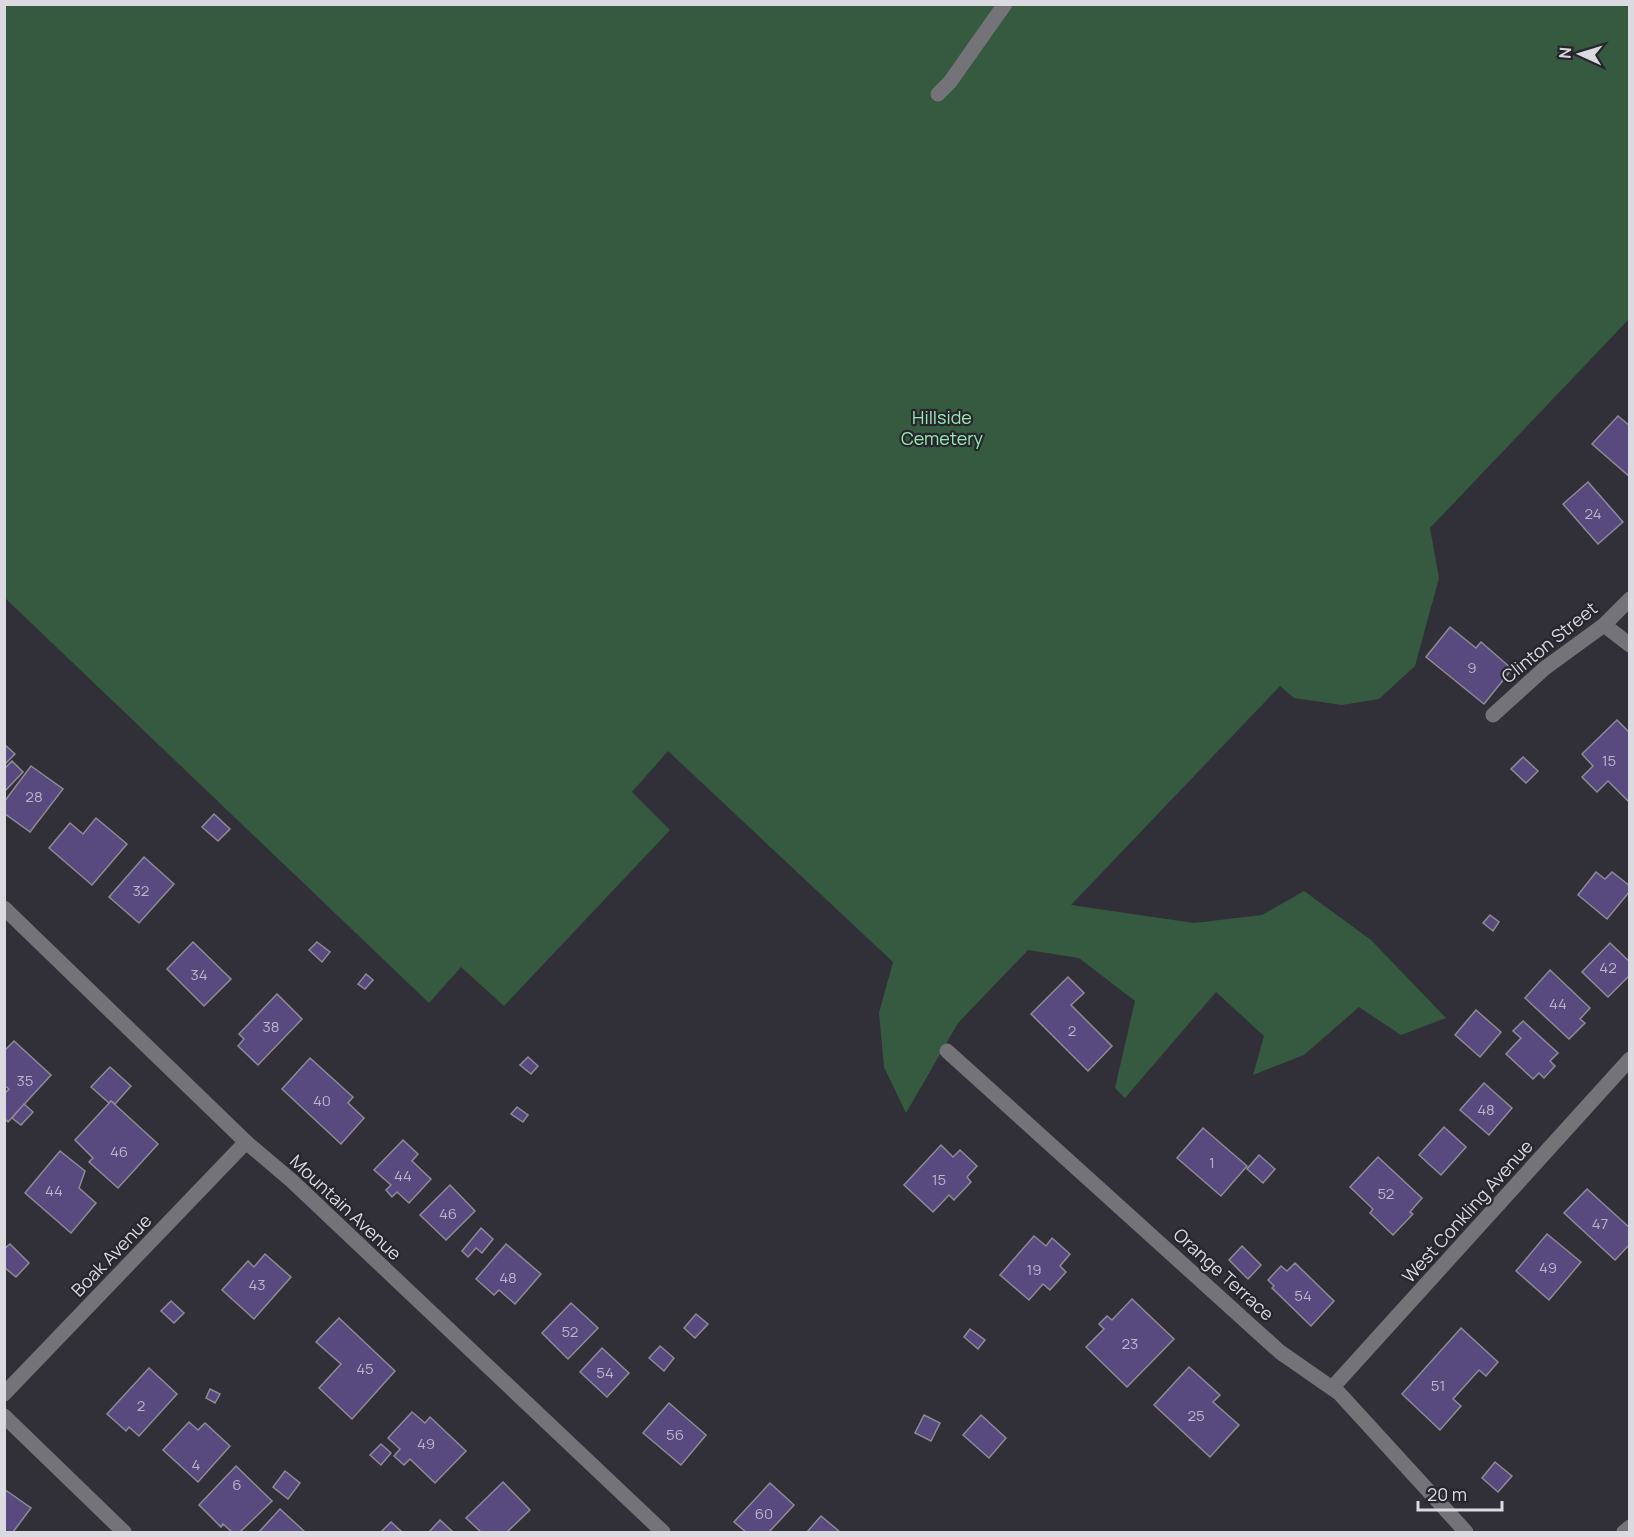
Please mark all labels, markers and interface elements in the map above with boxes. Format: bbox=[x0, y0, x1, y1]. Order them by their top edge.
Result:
north arrow bbox=[1550, 24, 1610, 84]
text: N bbox=[1554, 46, 1576, 59]
park label: Hillside Cemetery bbox=[901, 405, 984, 450]
house number: 24 bbox=[1584, 503, 1602, 524]
street label: Clinton Street bbox=[1496, 596, 1602, 688]
house number: 9 bbox=[1467, 657, 1477, 678]
house number: 15 bbox=[1602, 750, 1616, 771]
house number: 28 bbox=[25, 786, 43, 807]
house number: 32 bbox=[133, 880, 149, 901]
house number: 42 bbox=[1599, 957, 1617, 978]
house number: 34 bbox=[190, 964, 208, 985]
house number: 44 bbox=[1549, 993, 1567, 1014]
house number: 38 bbox=[262, 1016, 280, 1037]
house number: 2 bbox=[1068, 1020, 1076, 1041]
house number: 35 bbox=[17, 1070, 33, 1091]
house number: 40 bbox=[313, 1090, 331, 1111]
house number: 48 bbox=[1477, 1099, 1495, 1120]
street label: West Conkling Avenue bbox=[1396, 1134, 1538, 1288]
house number: 46 bbox=[110, 1141, 128, 1162]
street label: Mountain Avenue bbox=[285, 1149, 407, 1265]
house number: 1 bbox=[1209, 1152, 1215, 1173]
house number: 44 bbox=[394, 1165, 412, 1186]
house number: 15 bbox=[932, 1169, 946, 1190]
house number: 44 bbox=[45, 1180, 63, 1201]
house number: 52 bbox=[1378, 1183, 1394, 1204]
house number: 46 bbox=[439, 1203, 457, 1224]
street label: Boak Avenue bbox=[66, 1209, 156, 1301]
house number: 47 bbox=[1592, 1213, 1608, 1234]
street label: Orange Terrace bbox=[1169, 1222, 1279, 1326]
house number: 49 bbox=[1539, 1257, 1557, 1278]
house number: 19 bbox=[1026, 1259, 1042, 1280]
house number: 48 bbox=[499, 1267, 517, 1288]
house number: 43 bbox=[248, 1274, 266, 1295]
house number: 54 bbox=[1294, 1285, 1312, 1306]
house number: 52 bbox=[562, 1321, 578, 1342]
house number: 23 bbox=[1122, 1333, 1138, 1354]
house number: 45 bbox=[356, 1358, 374, 1379]
house number: 54 bbox=[596, 1362, 614, 1383]
house number: 51 bbox=[1431, 1375, 1445, 1396]
house number: 2 bbox=[137, 1395, 145, 1416]
house number: 25 bbox=[1187, 1405, 1205, 1426]
house number: 56 bbox=[666, 1424, 684, 1445]
house number: 49 bbox=[417, 1433, 435, 1454]
house number: 4 bbox=[192, 1454, 201, 1475]
house number: 6 bbox=[232, 1474, 242, 1495]
scale bar bbox=[1418, 1474, 1502, 1512]
text: 20 m bbox=[1427, 1482, 1467, 1506]
house number: 60 bbox=[755, 1503, 773, 1524]

